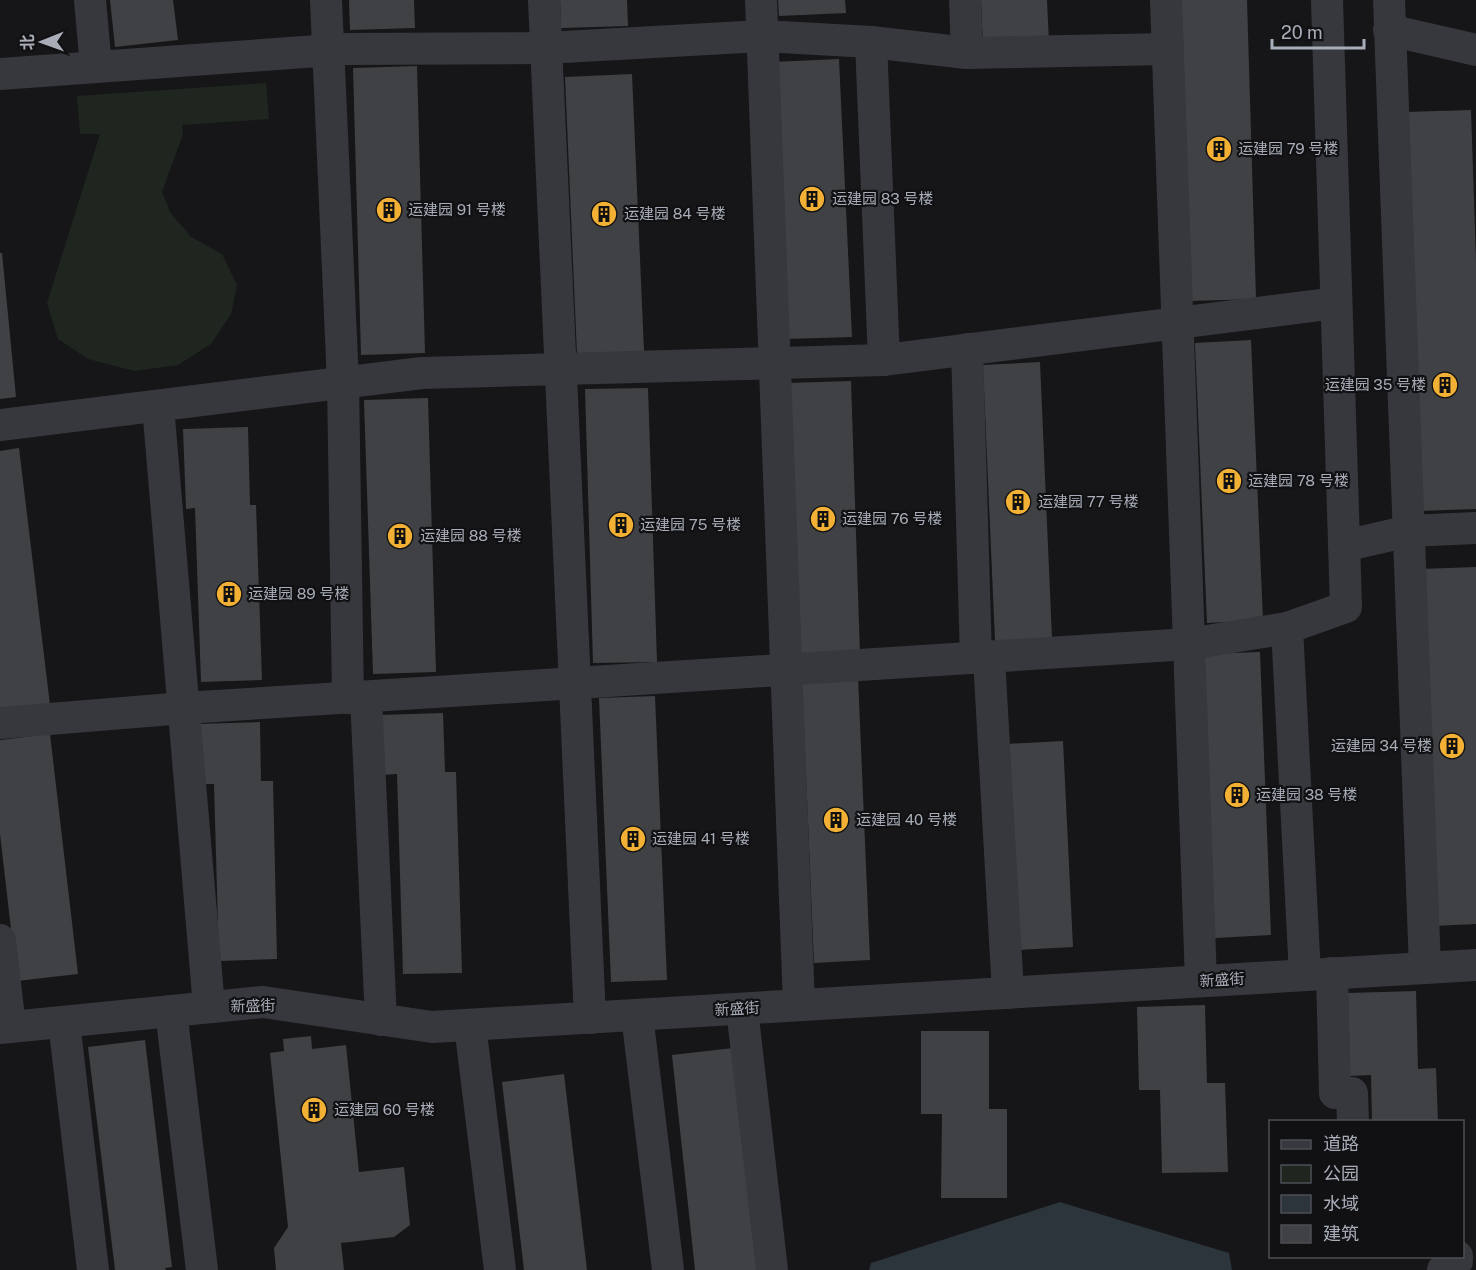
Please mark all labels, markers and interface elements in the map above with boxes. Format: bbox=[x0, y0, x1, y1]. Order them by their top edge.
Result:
north arrow bbox=[12, 12, 72, 72]
scale bar bbox=[1272, 12, 1364, 50]
text: 20 m bbox=[1281, 22, 1323, 43]
text: 北 bbox=[18, 34, 37, 50]
building icon: 运建园 79 号楼 bbox=[1204, 134, 1234, 164]
place label: 运建园 79 号楼 bbox=[1238, 140, 1338, 157]
building icon: 运建园 83 号楼 bbox=[797, 184, 827, 214]
place label: 运建园 83 号楼 bbox=[832, 190, 933, 207]
building icon: 运建园 91 号楼 bbox=[374, 195, 404, 225]
building icon: 运建园 84 号楼 bbox=[589, 199, 619, 229]
place label: 运建园 91 号楼 bbox=[408, 201, 506, 218]
place label: 运建园 84 号楼 bbox=[624, 205, 725, 222]
building icon: 运建园 35 号楼 bbox=[1430, 370, 1460, 400]
place label: 运建园 35 号楼 bbox=[1325, 376, 1426, 393]
building icon: 运建园 78 号楼 bbox=[1214, 466, 1244, 496]
place label: 运建园 78 号楼 bbox=[1248, 472, 1349, 489]
building icon: 运建园 77 号楼 bbox=[1003, 487, 1033, 517]
place label: 运建园 77 号楼 bbox=[1038, 493, 1139, 510]
building icon: 运建园 76 号楼 bbox=[808, 504, 838, 534]
building icon: 运建园 75 号楼 bbox=[606, 510, 636, 540]
place label: 运建园 76 号楼 bbox=[842, 510, 942, 527]
place label: 运建园 75 号楼 bbox=[640, 516, 741, 533]
building icon: 运建园 88 号楼 bbox=[385, 521, 415, 551]
place label: 运建园 88 号楼 bbox=[420, 527, 522, 544]
building icon: 运建园 89 号楼 bbox=[214, 579, 244, 609]
place label: 运建园 89 号楼 bbox=[248, 585, 349, 602]
building icon: 运建园 34 号楼 bbox=[1437, 731, 1467, 761]
place label: 运建园 34 号楼 bbox=[1331, 737, 1432, 754]
building icon: 运建园 38 号楼 bbox=[1222, 780, 1252, 810]
place label: 运建园 38 号楼 bbox=[1256, 786, 1357, 803]
building icon: 运建园 40 号楼 bbox=[821, 805, 851, 835]
place label: 运建园 40 号楼 bbox=[856, 811, 957, 828]
building icon: 运建园 41 号楼 bbox=[618, 824, 648, 854]
place label: 运建园 41 号楼 bbox=[652, 830, 750, 847]
street label: 新盛街 bbox=[1199, 970, 1245, 989]
street label: 新盛街 bbox=[230, 997, 276, 1014]
street label: 新盛街 bbox=[714, 999, 760, 1018]
building icon: 运建园 60 号楼 bbox=[299, 1095, 329, 1125]
place label: 运建园 60 号楼 bbox=[334, 1101, 435, 1118]
legend bbox=[1269, 1120, 1464, 1258]
text: 道路 bbox=[1323, 1133, 1359, 1154]
text: 公园 bbox=[1323, 1163, 1359, 1184]
text: 水域 bbox=[1323, 1193, 1359, 1214]
text: 建筑 bbox=[1323, 1223, 1359, 1244]

